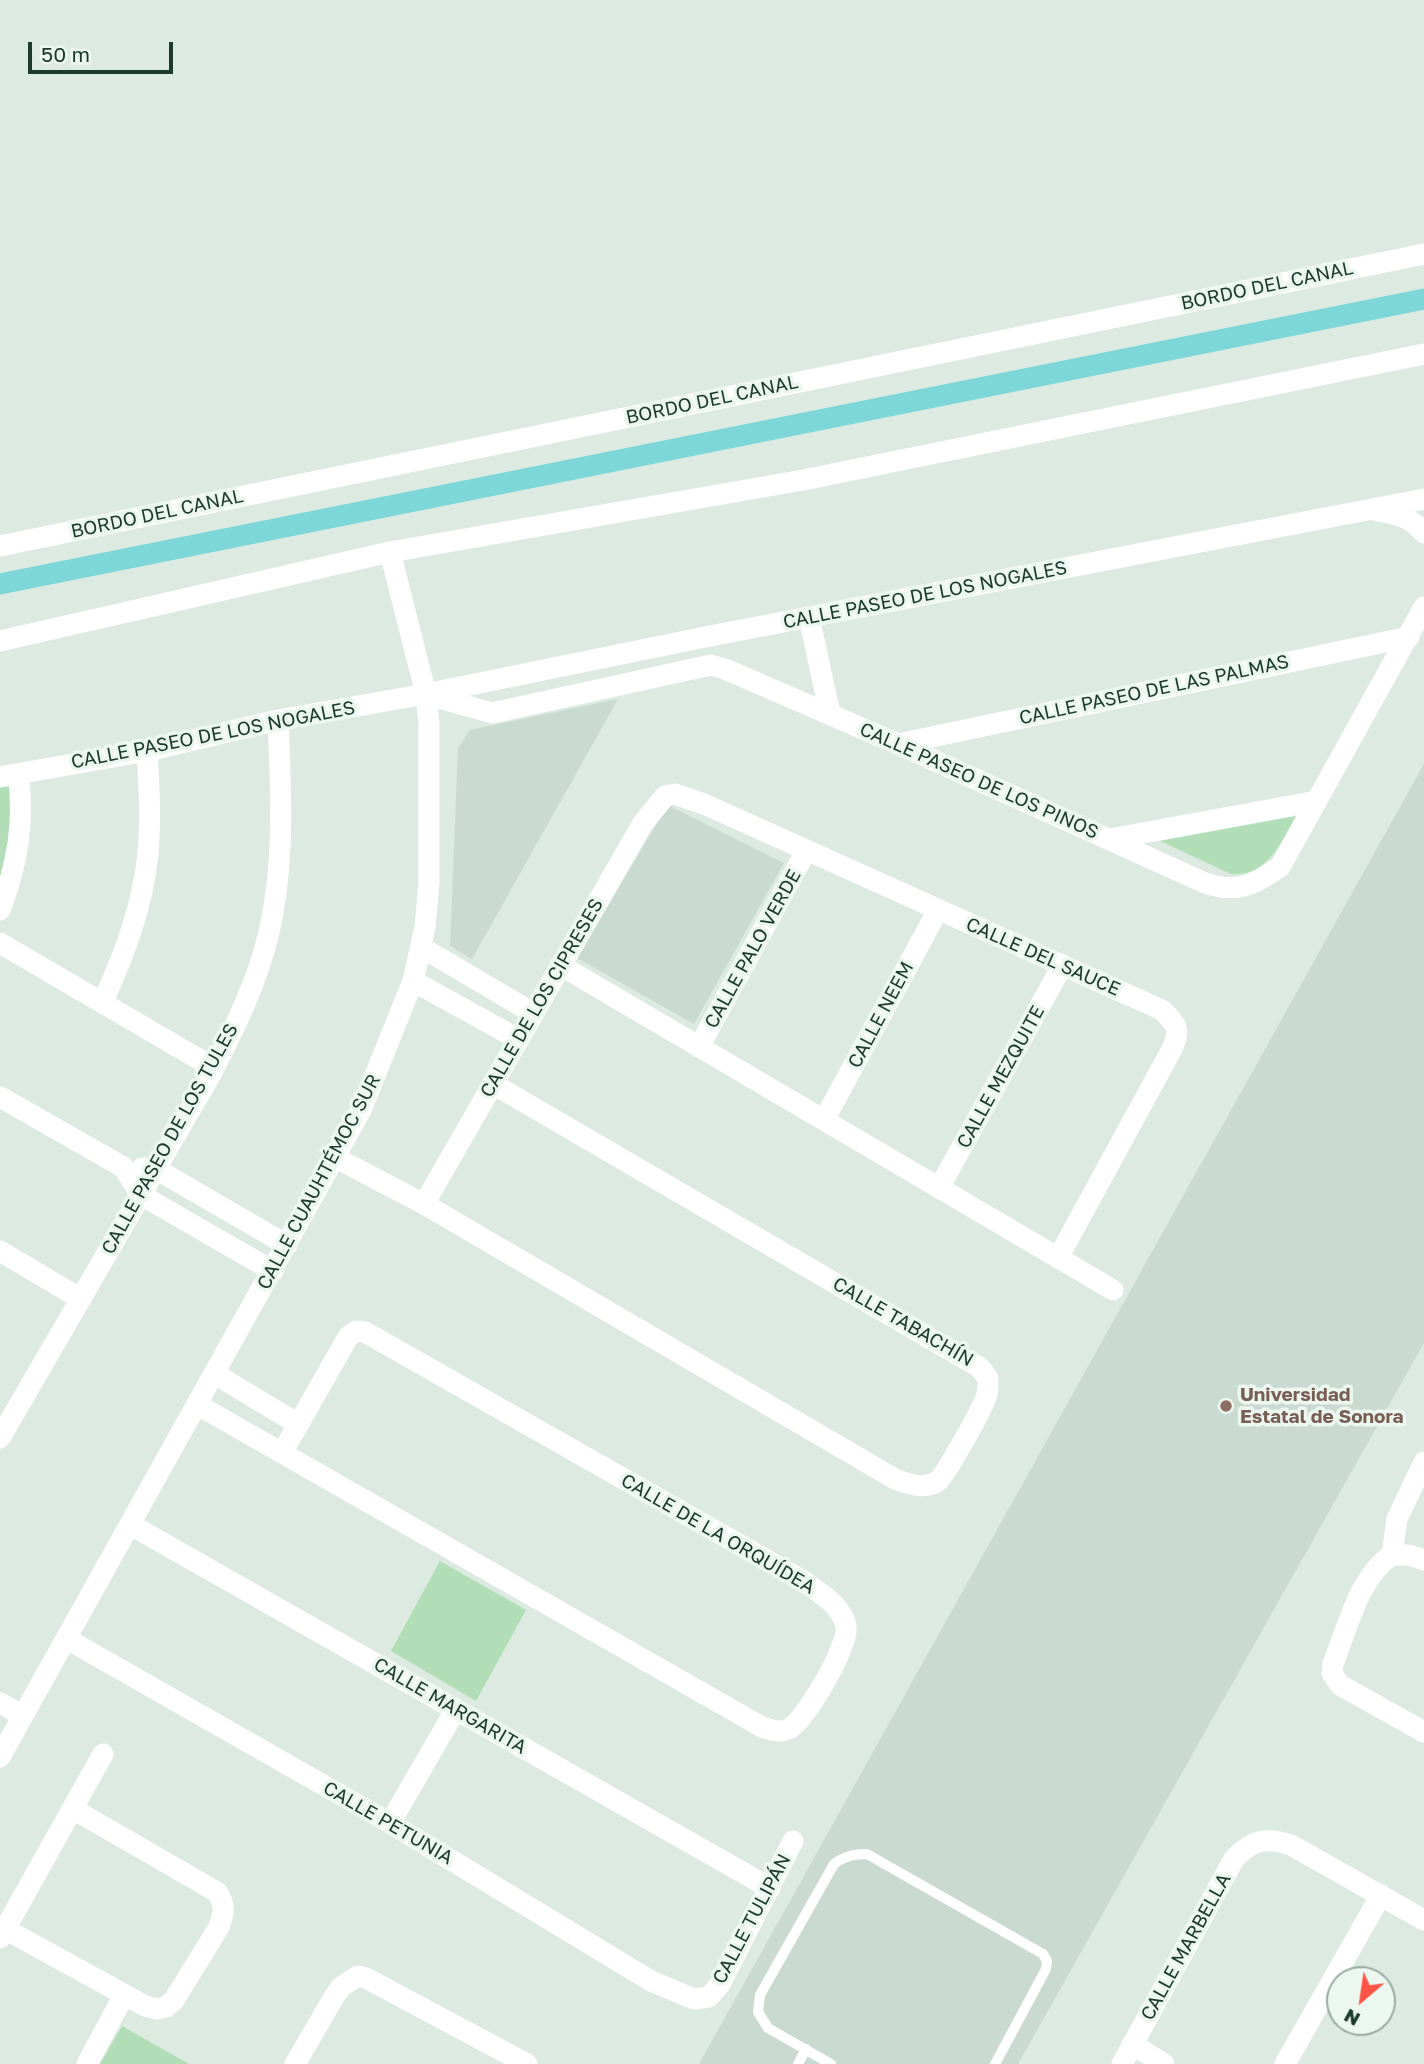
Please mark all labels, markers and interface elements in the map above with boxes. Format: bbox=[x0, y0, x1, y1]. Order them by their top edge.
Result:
scale bar bbox=[32, 28, 177, 72]
text: 50 m bbox=[41, 41, 90, 67]
street label: BORDO DEL CANAL bbox=[1179, 257, 1355, 315]
street label: BORDO DEL CANAL bbox=[624, 371, 800, 429]
street label: BORDO DEL CANAL bbox=[69, 485, 245, 543]
street label: CALLE PASEO DE LOS NOGALES bbox=[781, 556, 1069, 634]
street label: CALLE PASEO DE LAS PALMAS bbox=[1017, 650, 1291, 730]
street label: CALLE PASEO DE LOS NOGALES bbox=[69, 696, 357, 774]
street label: CALLE PASEO DE LOS PINOS bbox=[856, 718, 1102, 844]
street label: CALLE PALO VERDE bbox=[700, 866, 806, 1032]
street label: CALLE DE LOS CIPRESES bbox=[476, 895, 608, 1101]
street label: CALLE DEL SAUCE bbox=[962, 913, 1124, 1001]
street label: CALLE NEEM bbox=[843, 958, 919, 1072]
street label: CALLE MEZQUITE bbox=[952, 1002, 1050, 1152]
street label: CALLE PASEO DE LOS TULES bbox=[97, 1020, 243, 1258]
street label: CALLE CUAUHTÉMOC SUR bbox=[253, 1071, 385, 1293]
street label: CALLE TABACHÍN bbox=[829, 1272, 977, 1372]
place label: Universidad Estatal de Sonora bbox=[1240, 1384, 1404, 1428]
marker: Universidad Estatal de Sonora bbox=[1218, 1398, 1234, 1414]
street label: CALLE DE LA ORQUÍDEA bbox=[617, 1469, 819, 1599]
street label: CALLE MARGARITA bbox=[369, 1653, 531, 1759]
street label: CALLE PETUNIA bbox=[319, 1777, 457, 1869]
street label: CALLE TULIPÁN bbox=[708, 1850, 796, 1988]
street label: CALLE MARBELLA bbox=[1136, 1870, 1236, 2024]
north arrow bbox=[1326, 1966, 1396, 2036]
text: N bbox=[1340, 2004, 1363, 2032]

